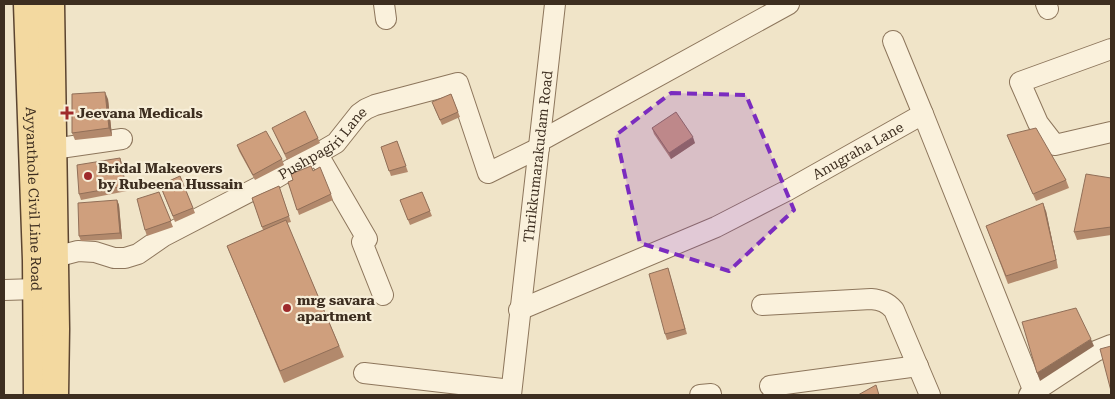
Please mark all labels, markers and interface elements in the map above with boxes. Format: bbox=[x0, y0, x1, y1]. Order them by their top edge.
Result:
street label: Thrikkumarakudam Road bbox=[520, 70, 555, 243]
street label: Pushpagiri Lane bbox=[275, 103, 370, 183]
place label: Jeevana Medicals bbox=[77, 105, 203, 121]
street label: Ayyanthole Civil Line Road bbox=[23, 107, 44, 291]
marker: Jeevana Medicals bbox=[61, 107, 73, 119]
street label: Anugraha Lane bbox=[810, 118, 907, 183]
place label: Bridal Makeovers by Rubeena Hussain bbox=[98, 160, 244, 192]
marker: Bridal Makeovers by Rubeena Hussain bbox=[82, 170, 94, 182]
place label: mrg savara apartment bbox=[297, 292, 375, 324]
marker: mrg savara apartment bbox=[281, 302, 293, 314]

